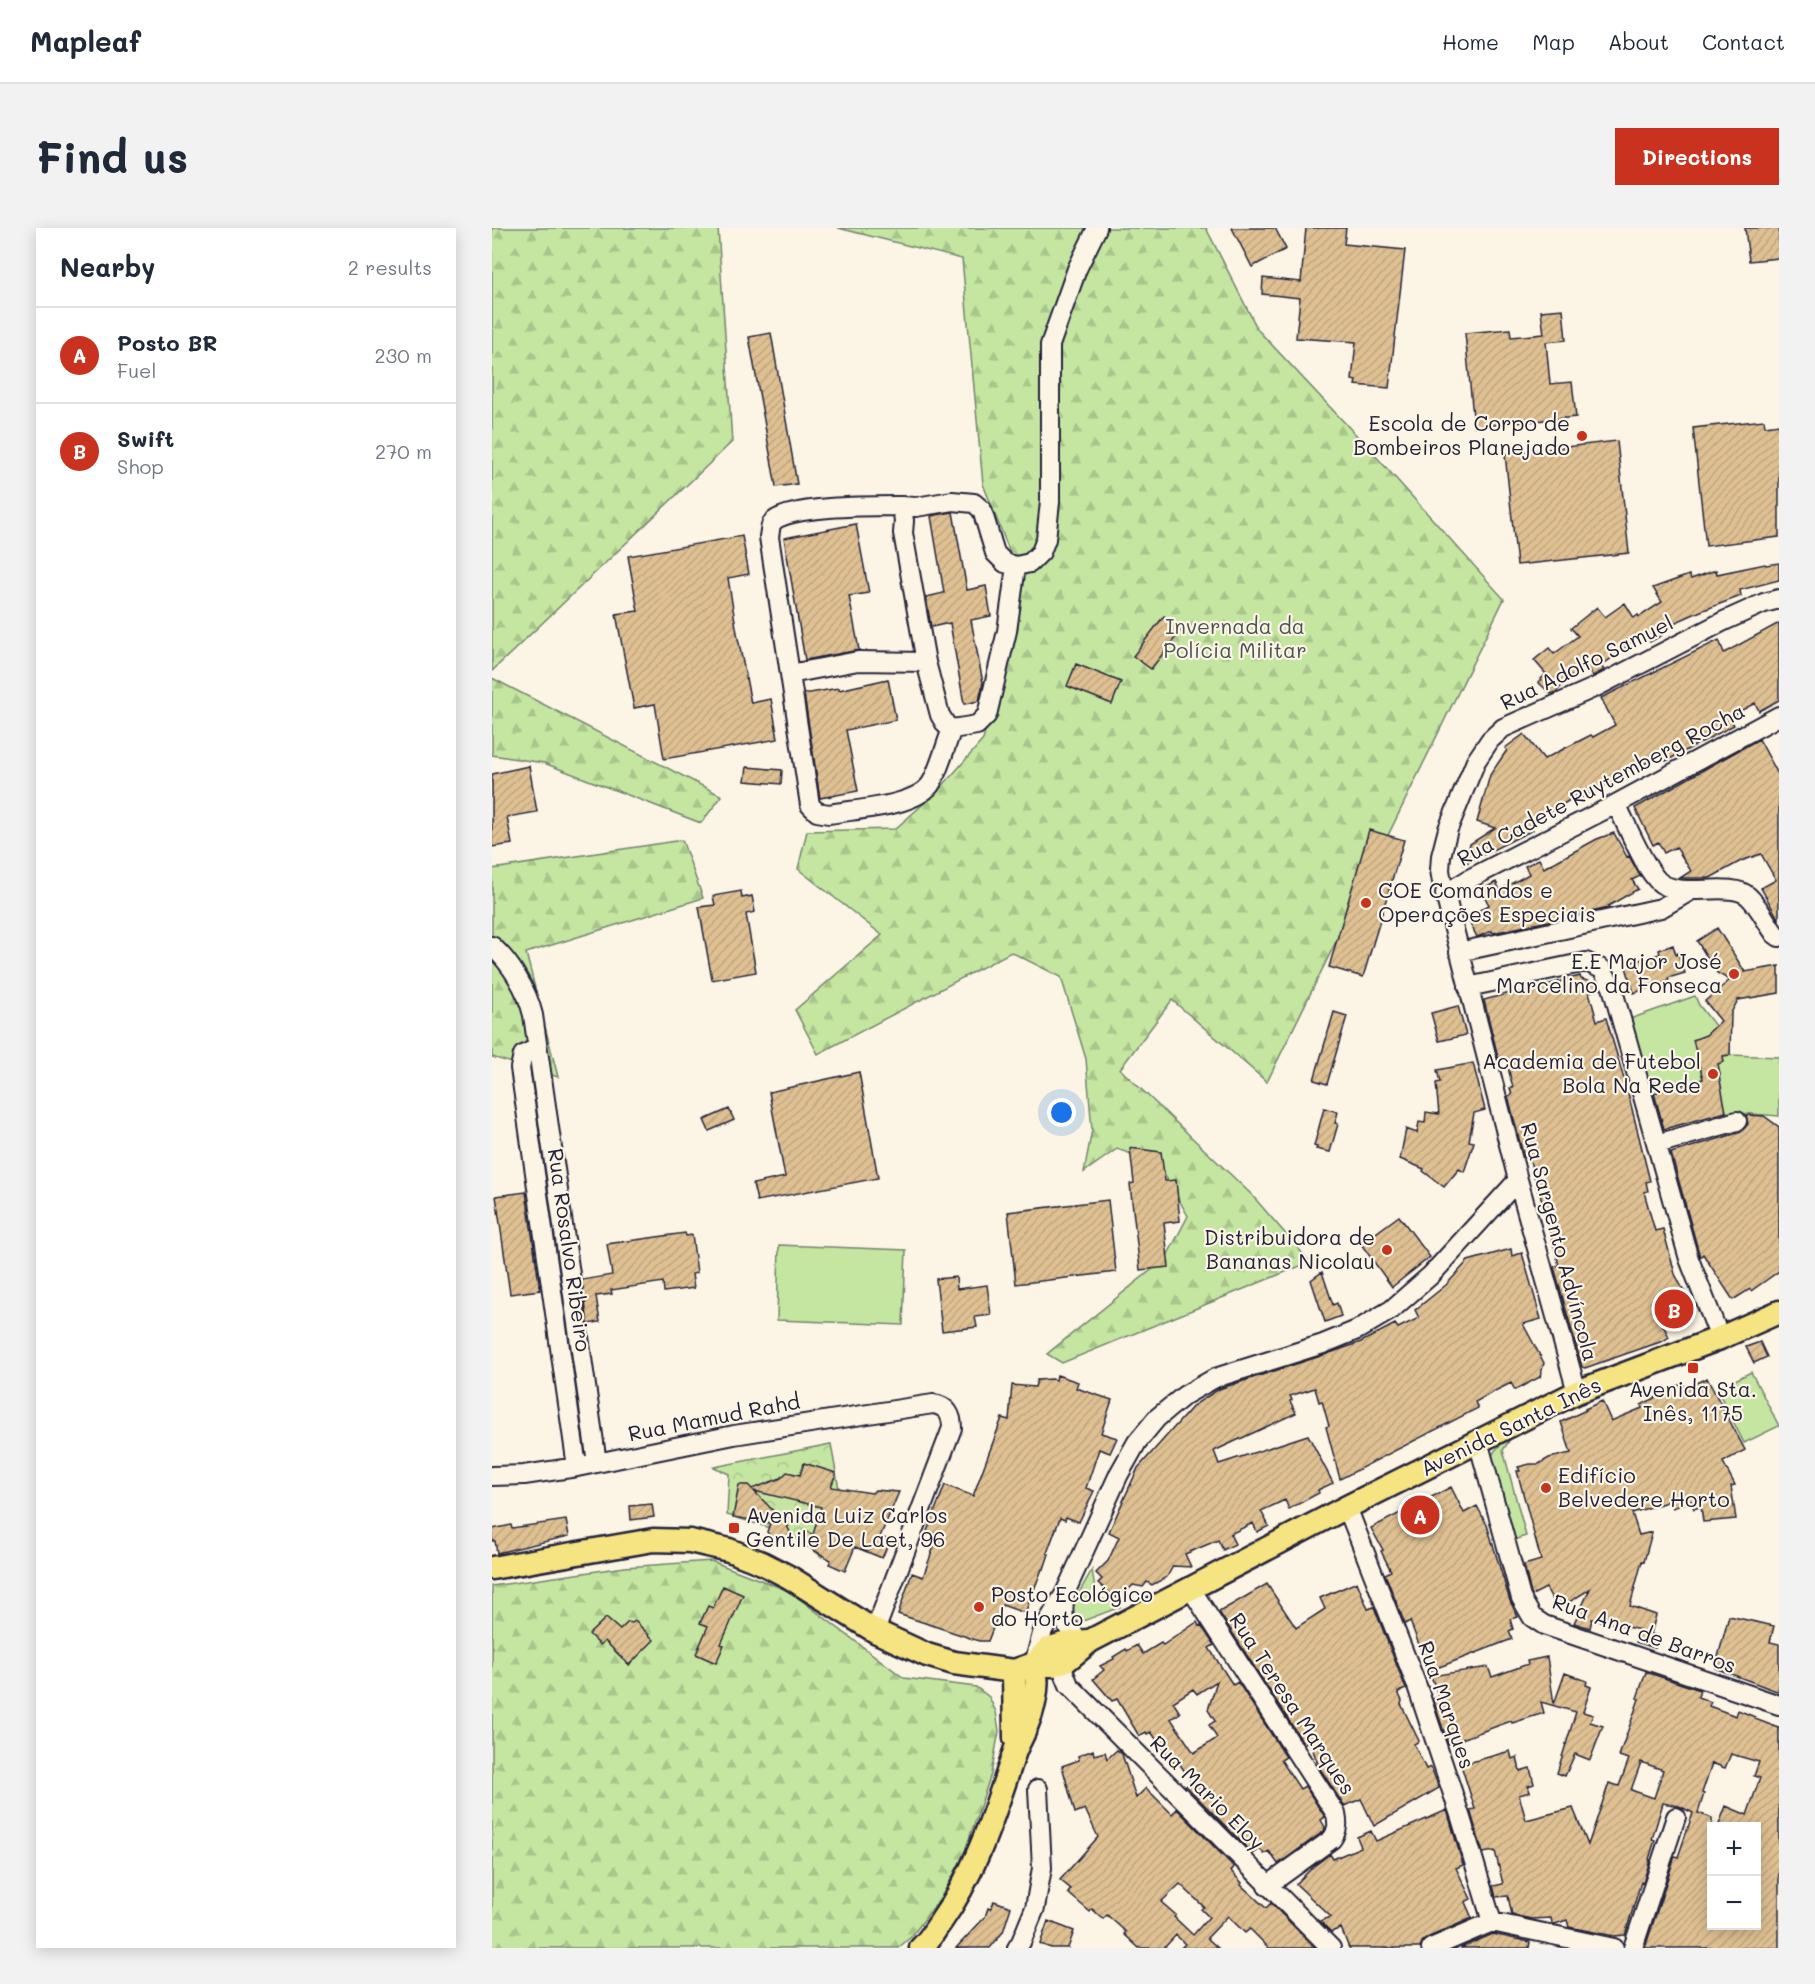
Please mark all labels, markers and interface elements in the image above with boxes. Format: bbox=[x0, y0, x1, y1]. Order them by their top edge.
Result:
text: Mapleaf bbox=[30, 23, 141, 59]
text: Home bbox=[1442, 28, 1499, 55]
text: Map bbox=[1532, 28, 1575, 55]
text: About bbox=[1608, 28, 1669, 55]
text: Contact bbox=[1702, 28, 1785, 55]
button: Directions bbox=[1615, 128, 1779, 185]
text: Find us bbox=[36, 129, 188, 184]
text: Nearby bbox=[60, 250, 155, 284]
text: 2 results bbox=[348, 254, 432, 280]
text: Posto BR bbox=[117, 328, 218, 357]
text: A bbox=[73, 342, 86, 368]
text: 230 m bbox=[374, 342, 432, 368]
text: Fuel bbox=[117, 357, 157, 383]
place label: Escola de Corpo de Bombeiros Planejado bbox=[1353, 409, 1570, 460]
text: Swift bbox=[117, 424, 174, 453]
marker: Escola de Corpo de Bombeiros Planejado bbox=[1575, 429, 1589, 443]
text: B bbox=[73, 438, 86, 464]
text: 270 m bbox=[375, 438, 432, 464]
text: Shop bbox=[117, 453, 164, 479]
street label: Rua Adolfo Samuel bbox=[1495, 608, 1677, 715]
park label: Invernada da Polícia Militar bbox=[1163, 612, 1307, 663]
street label: Rua Cadete Ruytemberg Rocha bbox=[1452, 696, 1749, 871]
place label: COE Comandos e Operações Especiais bbox=[1378, 876, 1596, 927]
marker: COE Comandos e Operações Especiais bbox=[1359, 896, 1373, 910]
place label: E.E Major José Marcelino da Fonseca bbox=[1496, 947, 1722, 998]
marker: E.E Major José Marcelino da Fonseca bbox=[1727, 967, 1741, 981]
place label: Academia de Futebol Bola Na Rede bbox=[1482, 1047, 1701, 1098]
marker: Academia de Futebol Bola Na Rede bbox=[1706, 1067, 1720, 1081]
your location bbox=[1047, 1098, 1076, 1127]
street label: Rua Sargento Advíncola bbox=[1516, 1119, 1605, 1364]
street label: Rua Rosalvo Ribeiro bbox=[543, 1146, 598, 1353]
place label: Distribuidora de Bananas Nicolau bbox=[1204, 1223, 1375, 1274]
marker: Distribuidora de Bananas Nicolau bbox=[1380, 1243, 1394, 1257]
pin: B bbox=[1654, 1286, 1694, 1332]
marker: Avenida Sta. Inês, 1175 bbox=[1686, 1361, 1700, 1375]
street label: Avenida Santa Inês bbox=[1416, 1370, 1605, 1481]
place label: Avenida Sta. Inês, 1175 bbox=[1629, 1375, 1757, 1426]
street label: Rua Mamud Rahd bbox=[625, 1387, 802, 1446]
place label: Edifício Belvedere Horto bbox=[1558, 1461, 1730, 1512]
marker: Edifício Belvedere Horto bbox=[1539, 1481, 1553, 1495]
pin: A bbox=[1400, 1492, 1440, 1538]
place label: Avenida Luiz Carlos Gentile De Laet, 96 bbox=[746, 1501, 948, 1552]
marker: Avenida Luiz Carlos Gentile De Laet, 96 bbox=[727, 1521, 741, 1535]
place label: Posto Ecológico do Horto bbox=[991, 1580, 1153, 1631]
street label: Rua Ana de Barros bbox=[1549, 1587, 1740, 1678]
marker: Posto Ecológico do Horto bbox=[972, 1600, 986, 1614]
street label: Rua Teresa Marques bbox=[1224, 1607, 1362, 1799]
street label: Rua Marques bbox=[1413, 1637, 1482, 1772]
street label: Rua Mario Eloy bbox=[1145, 1729, 1271, 1855]
map controls bbox=[1707, 1822, 1761, 1930]
button: + bbox=[1707, 1822, 1761, 1876]
button: − bbox=[1707, 1876, 1761, 1930]

